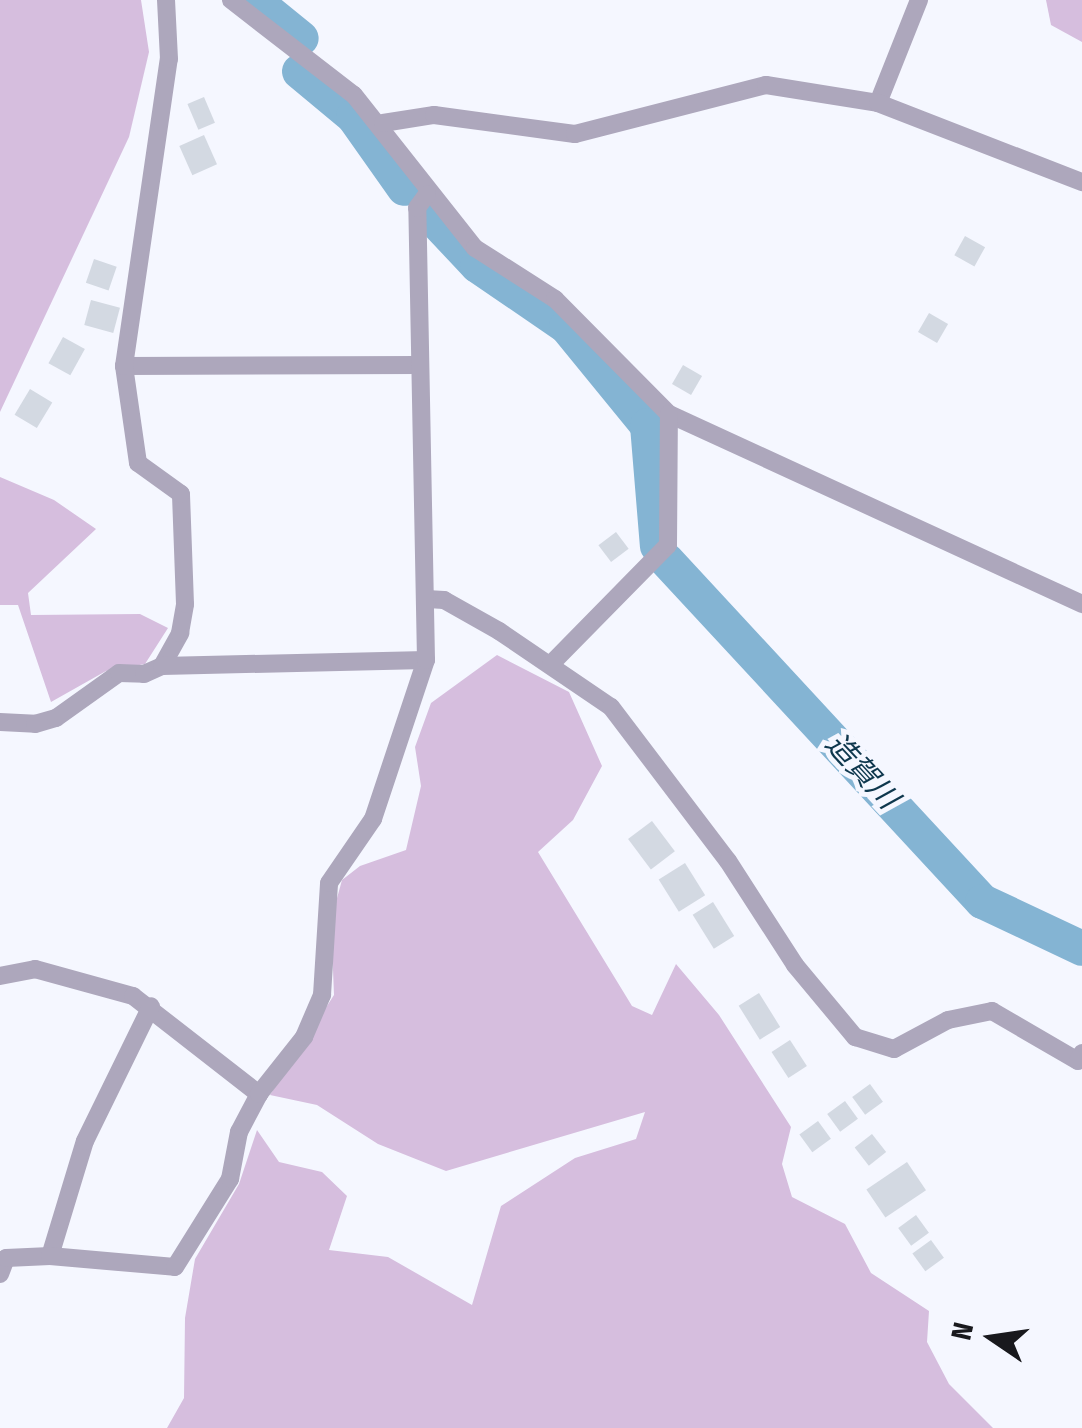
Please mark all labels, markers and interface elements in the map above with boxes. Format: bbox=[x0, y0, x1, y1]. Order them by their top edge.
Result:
water label: 造賀川 bbox=[818, 726, 906, 816]
north arrow bbox=[942, 1288, 1042, 1388]
text: N bbox=[944, 1319, 980, 1343]

